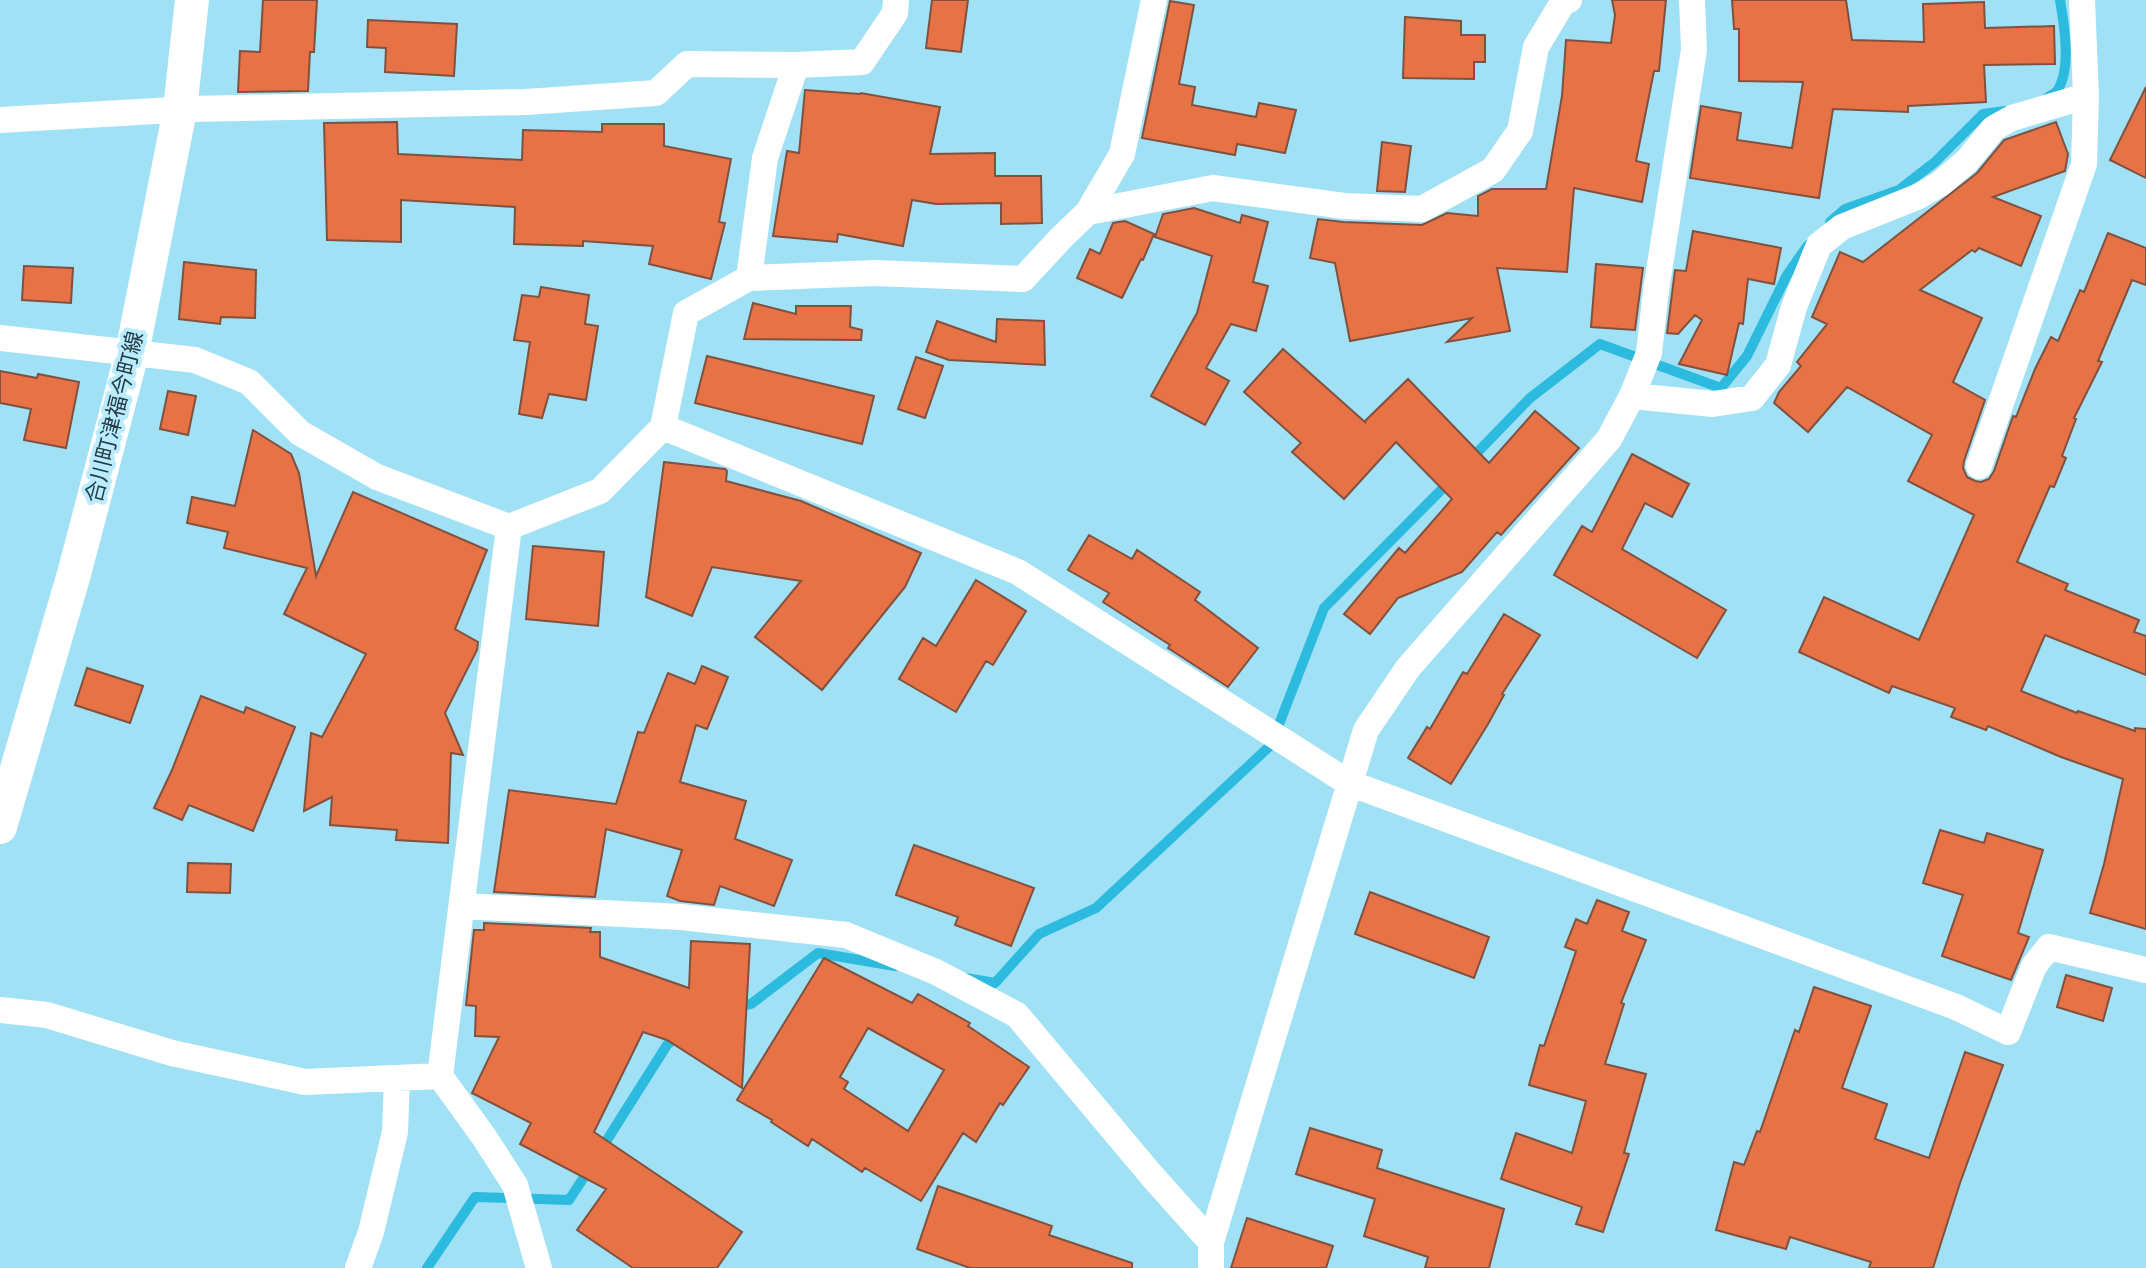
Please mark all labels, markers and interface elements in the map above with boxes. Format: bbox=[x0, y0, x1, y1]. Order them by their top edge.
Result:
street label: 合川町津福今町線 bbox=[76, 327, 152, 507]

